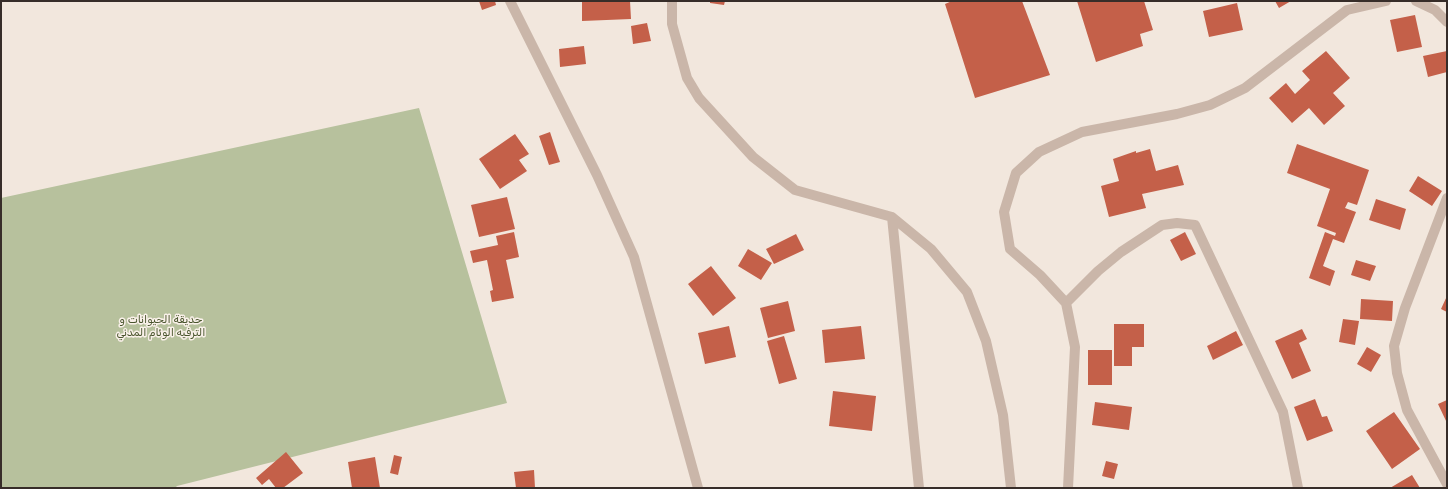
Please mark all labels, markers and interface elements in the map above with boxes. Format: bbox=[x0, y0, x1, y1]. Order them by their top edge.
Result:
park label: حديقة الحيوانات و الترفيه الوئام المدني bbox=[117, 313, 205, 339]

